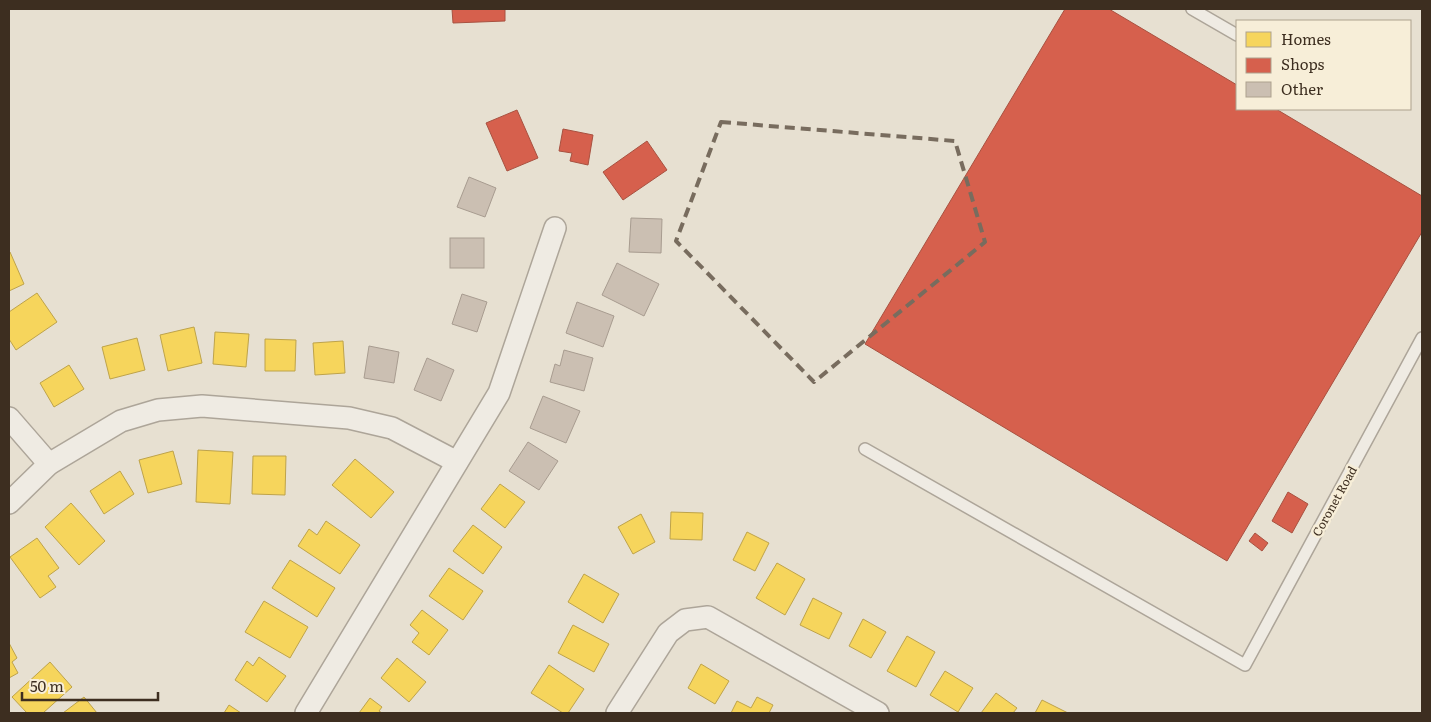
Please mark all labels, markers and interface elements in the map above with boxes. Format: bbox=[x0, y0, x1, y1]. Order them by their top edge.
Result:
legend bbox=[1236, 20, 1411, 110]
text: Homes bbox=[1281, 27, 1331, 50]
text: Shops bbox=[1281, 52, 1324, 75]
text: Other bbox=[1281, 77, 1323, 100]
street label: Coronet Road bbox=[1307, 462, 1361, 540]
scale bar bbox=[22, 670, 159, 702]
text: 50 m bbox=[30, 674, 64, 697]

